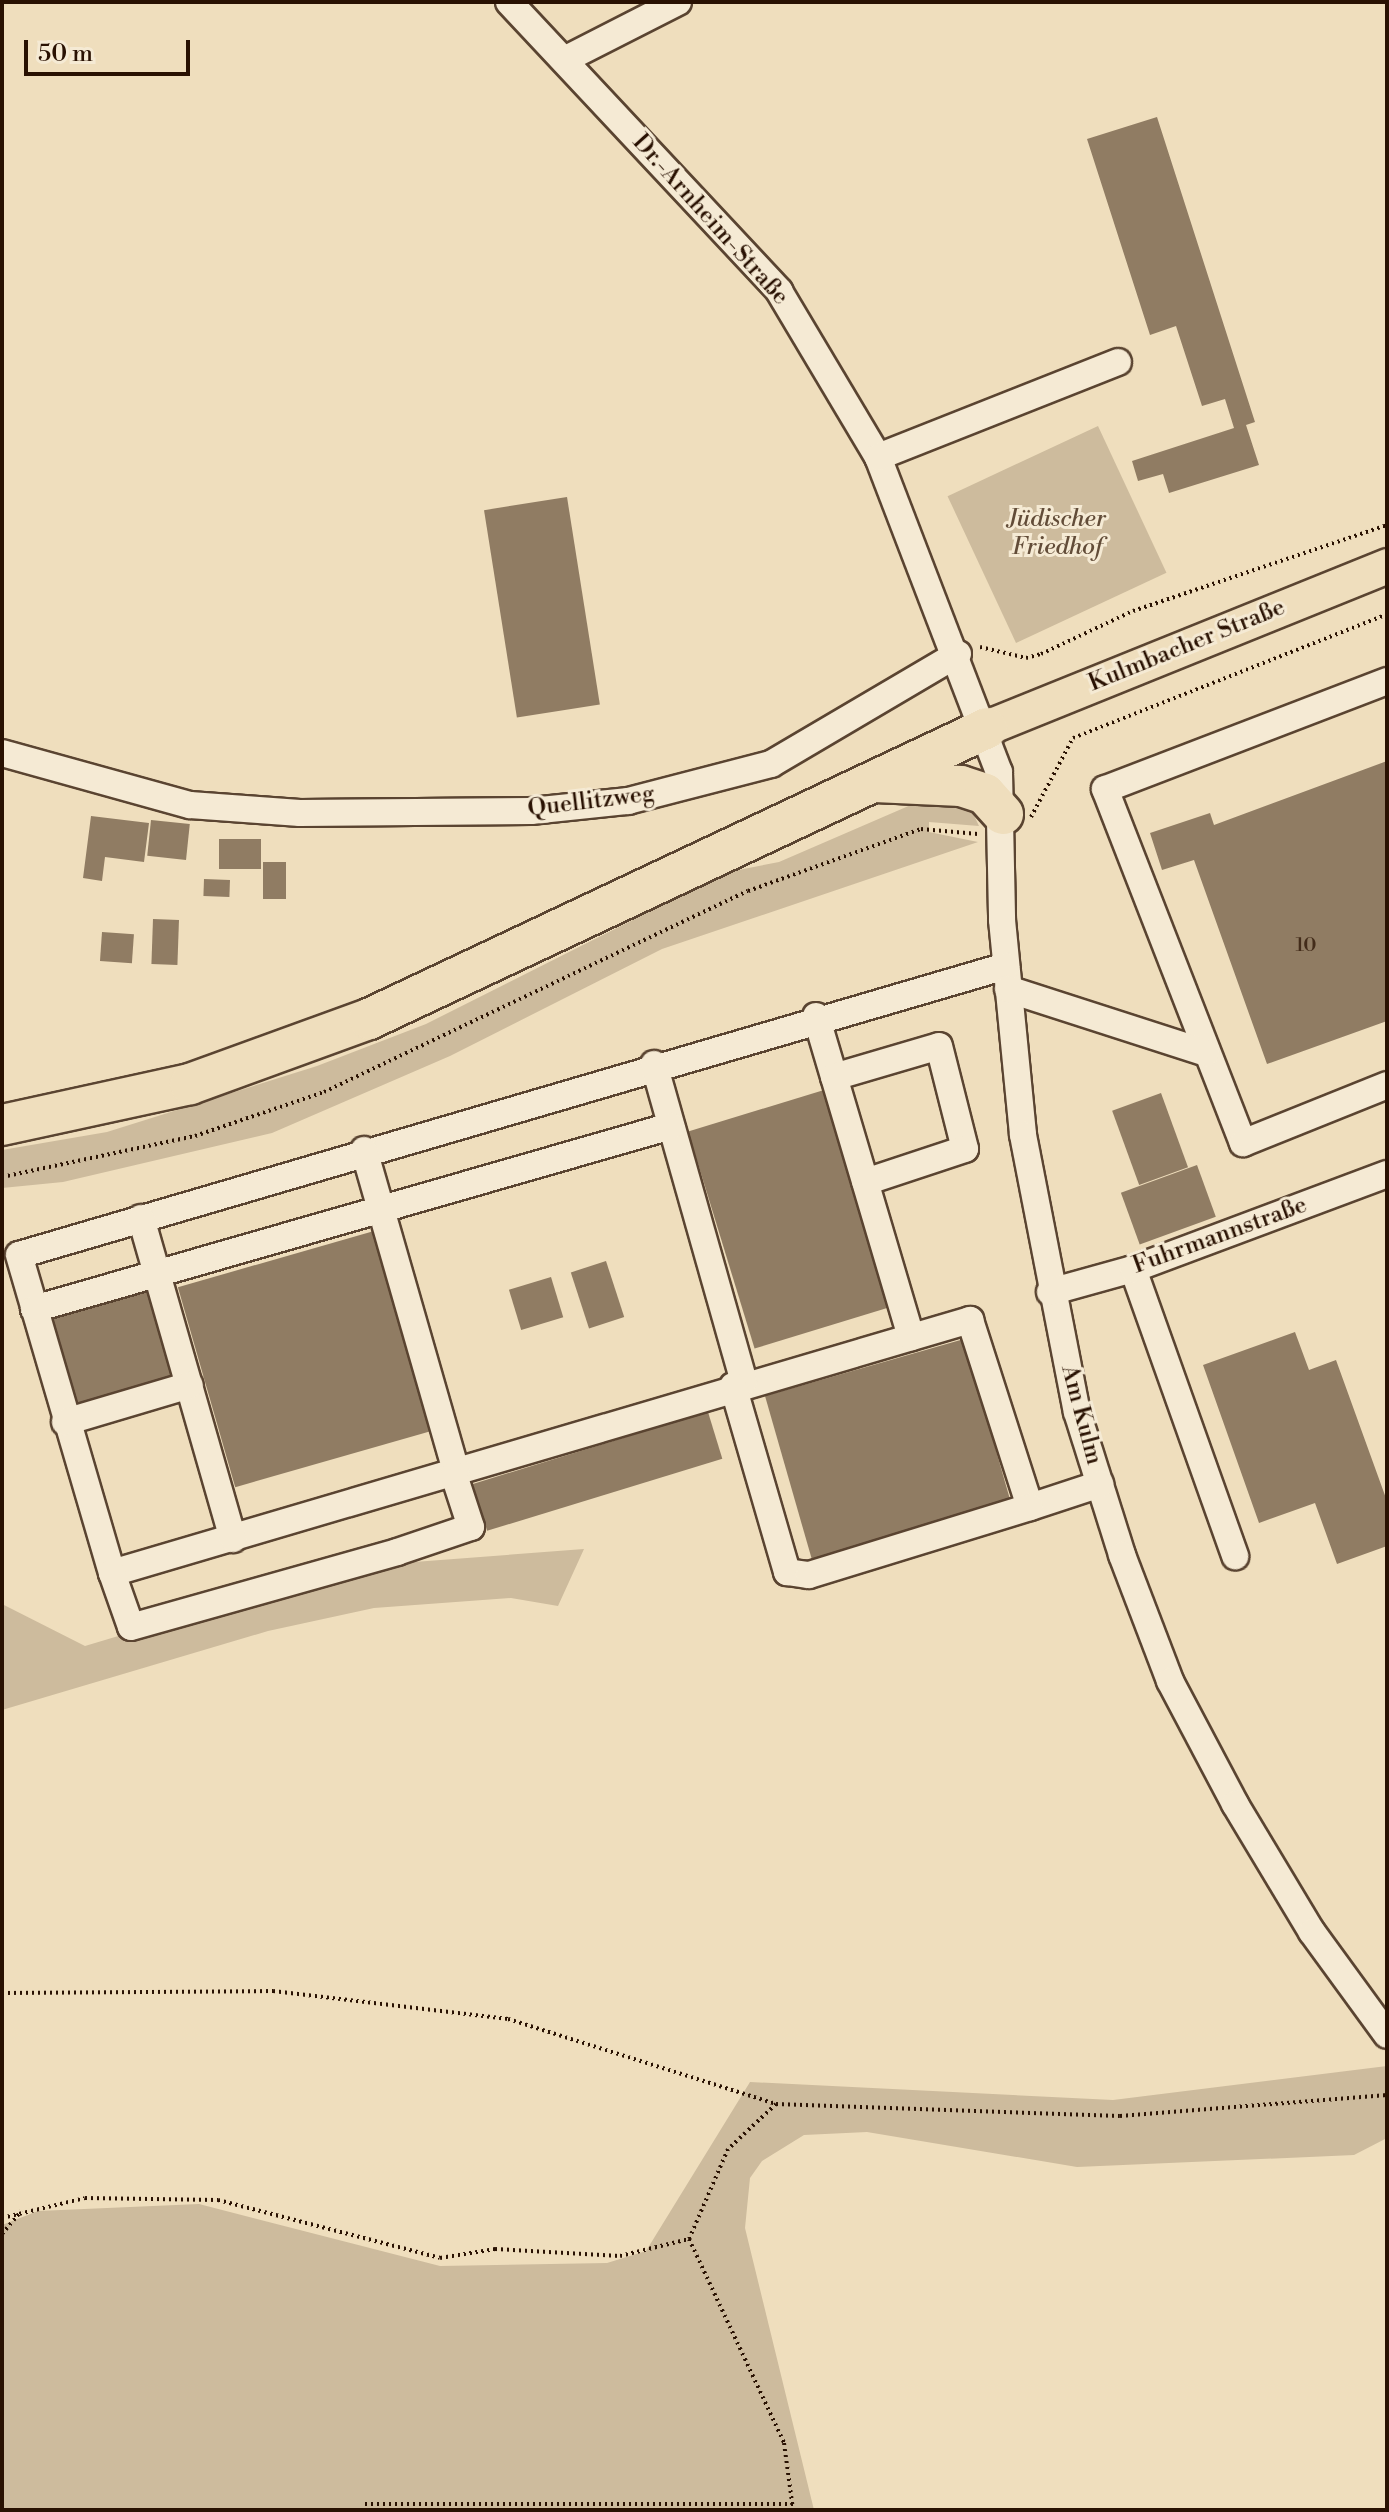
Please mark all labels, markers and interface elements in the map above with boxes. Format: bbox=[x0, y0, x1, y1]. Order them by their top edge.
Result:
scale bar bbox=[28, 24, 194, 74]
text: 50 m bbox=[38, 39, 93, 69]
street label: Dr.-Arnheim-Straße bbox=[626, 129, 794, 311]
park label: Jüdischer Friedhof bbox=[1008, 506, 1106, 562]
street label: Kulmbacher Straße bbox=[1085, 593, 1289, 699]
street label: Quellitzweg bbox=[526, 780, 656, 824]
house number: 10 bbox=[1295, 933, 1317, 957]
street label: Fuhrmannstraße bbox=[1129, 1191, 1311, 1281]
street label: Am Kulm bbox=[1054, 1362, 1108, 1468]

